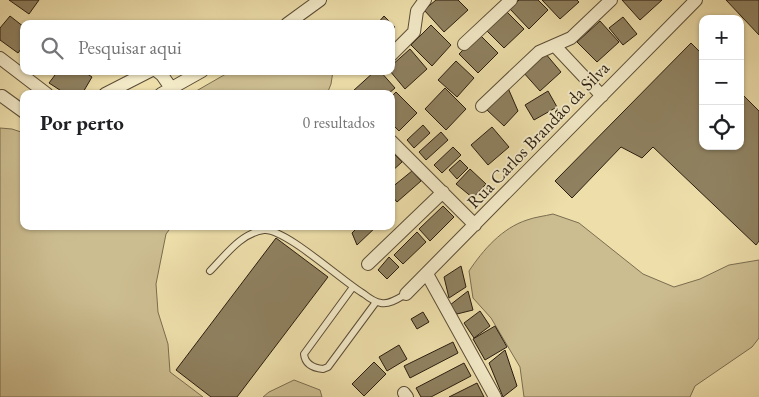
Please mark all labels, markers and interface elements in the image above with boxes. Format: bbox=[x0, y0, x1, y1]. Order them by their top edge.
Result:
map controls bbox=[699, 15, 744, 150]
button: + bbox=[699, 15, 744, 60]
search box bbox=[20, 20, 395, 75]
icon: search bbox=[38, 34, 66, 62]
text: Pesquisar aqui bbox=[78, 35, 182, 60]
street label: Rua Carlos Brandão da Silva bbox=[461, 56, 614, 213]
button: − bbox=[699, 60, 744, 105]
button: locate bbox=[699, 105, 744, 150]
text: Por perto bbox=[40, 109, 124, 136]
text: 0 resultados bbox=[303, 112, 375, 133]

